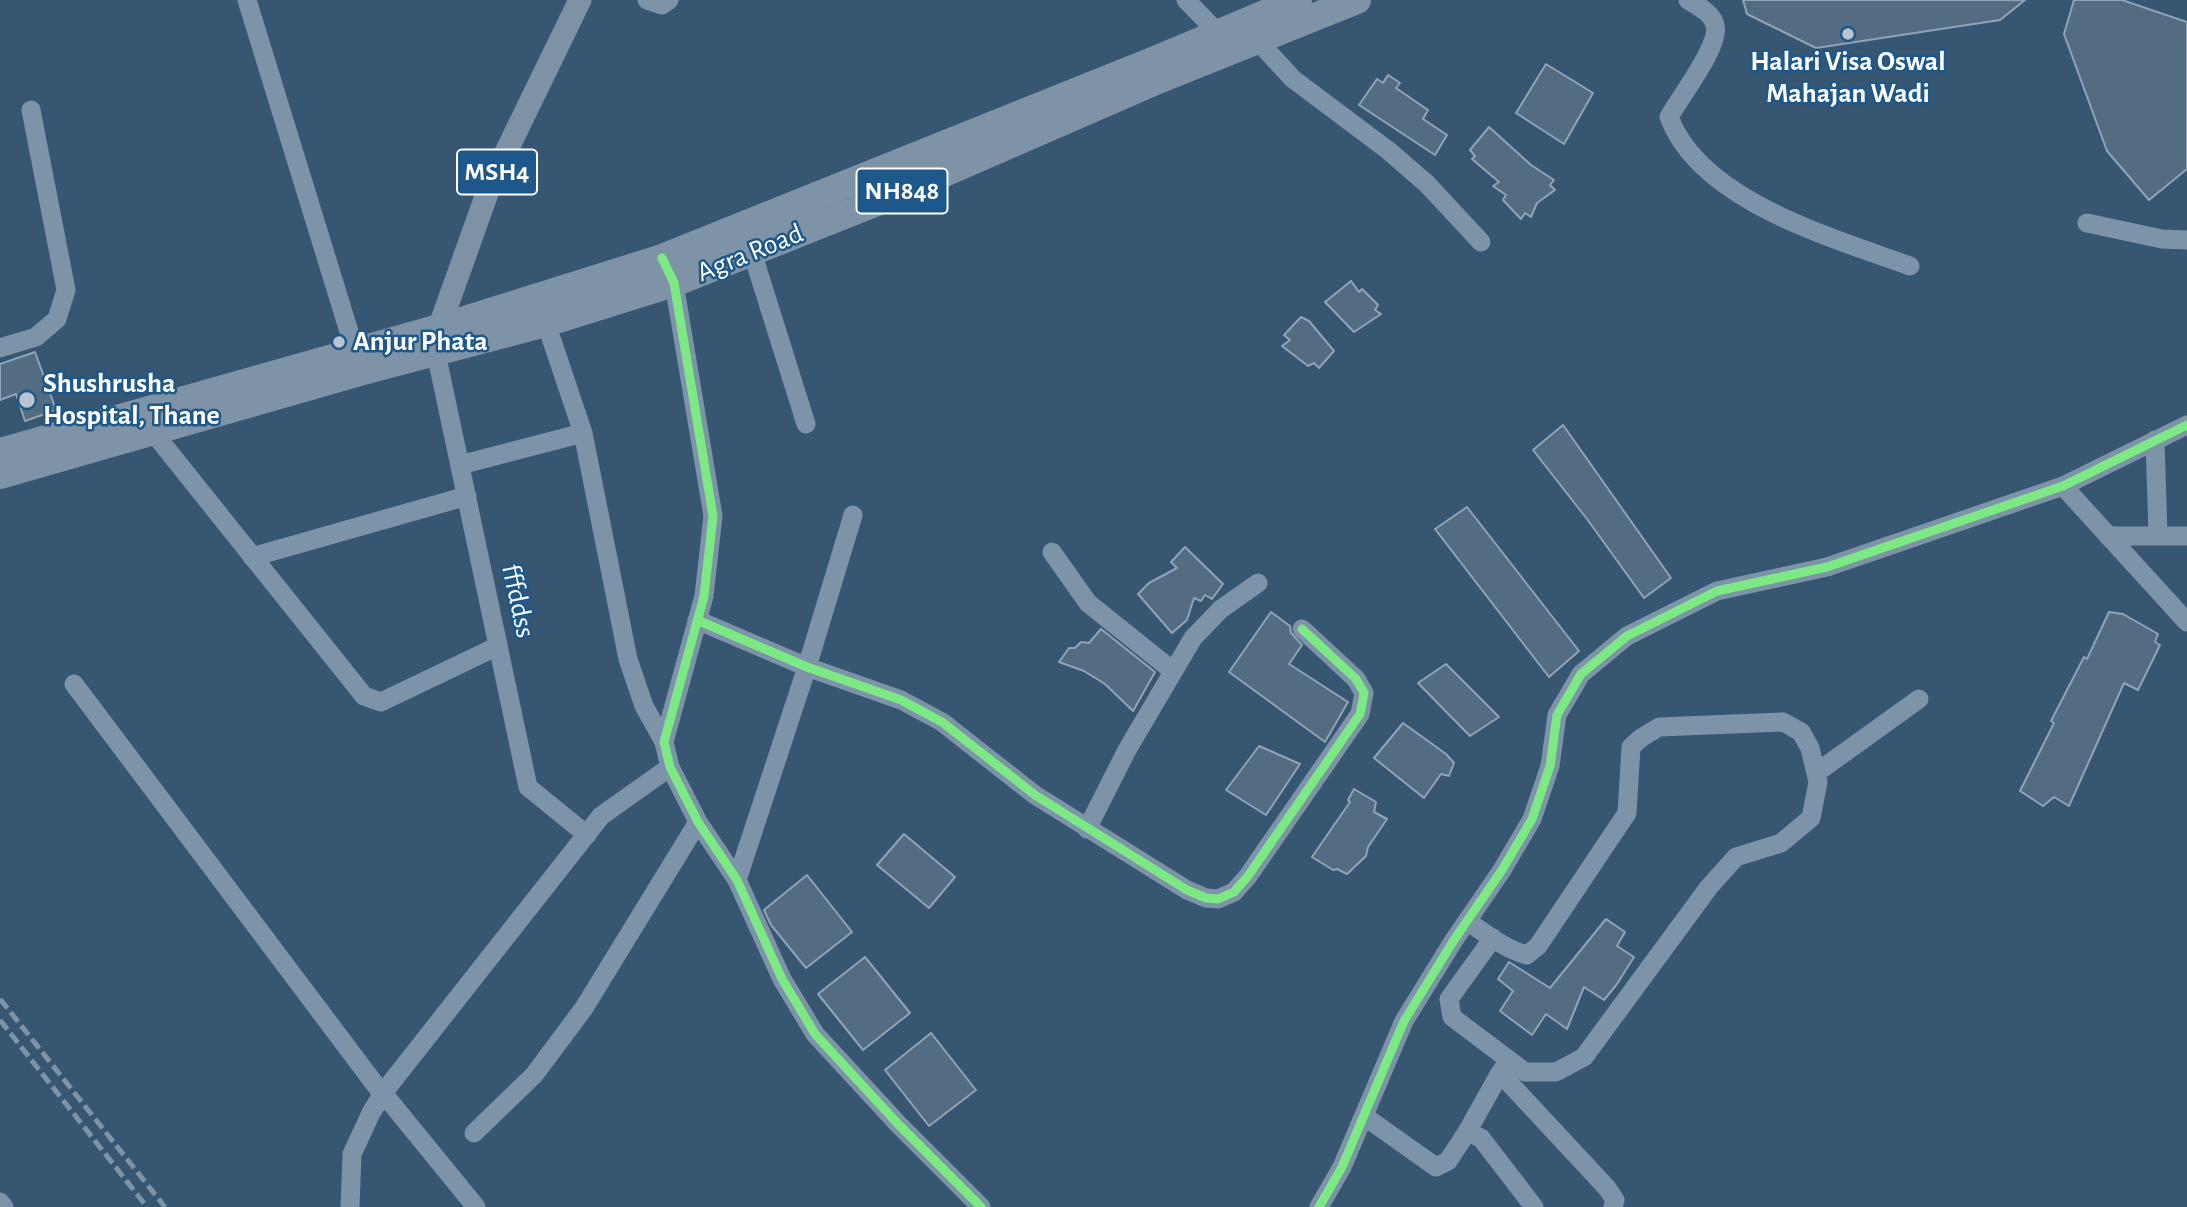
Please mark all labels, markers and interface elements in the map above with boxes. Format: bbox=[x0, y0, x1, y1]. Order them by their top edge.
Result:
marker: Halari Visa Oswal Mahajan Wadi bbox=[1840, 26, 1856, 42]
place label: Halari Visa Oswal Mahajan Wadi bbox=[1750, 45, 1946, 111]
road number: MSH4 bbox=[457, 150, 537, 195]
road number: NH848 bbox=[856, 168, 948, 214]
street label: Agra Road bbox=[692, 216, 808, 290]
place label: Anjur Phata bbox=[353, 325, 488, 359]
marker: Anjur Phata bbox=[331, 334, 347, 350]
place label: Shushrusha Hospital, Thane bbox=[43, 367, 220, 433]
marker: Shushrusha Hospital, Thane bbox=[17, 390, 37, 410]
street label: fffddss bbox=[494, 561, 542, 641]

